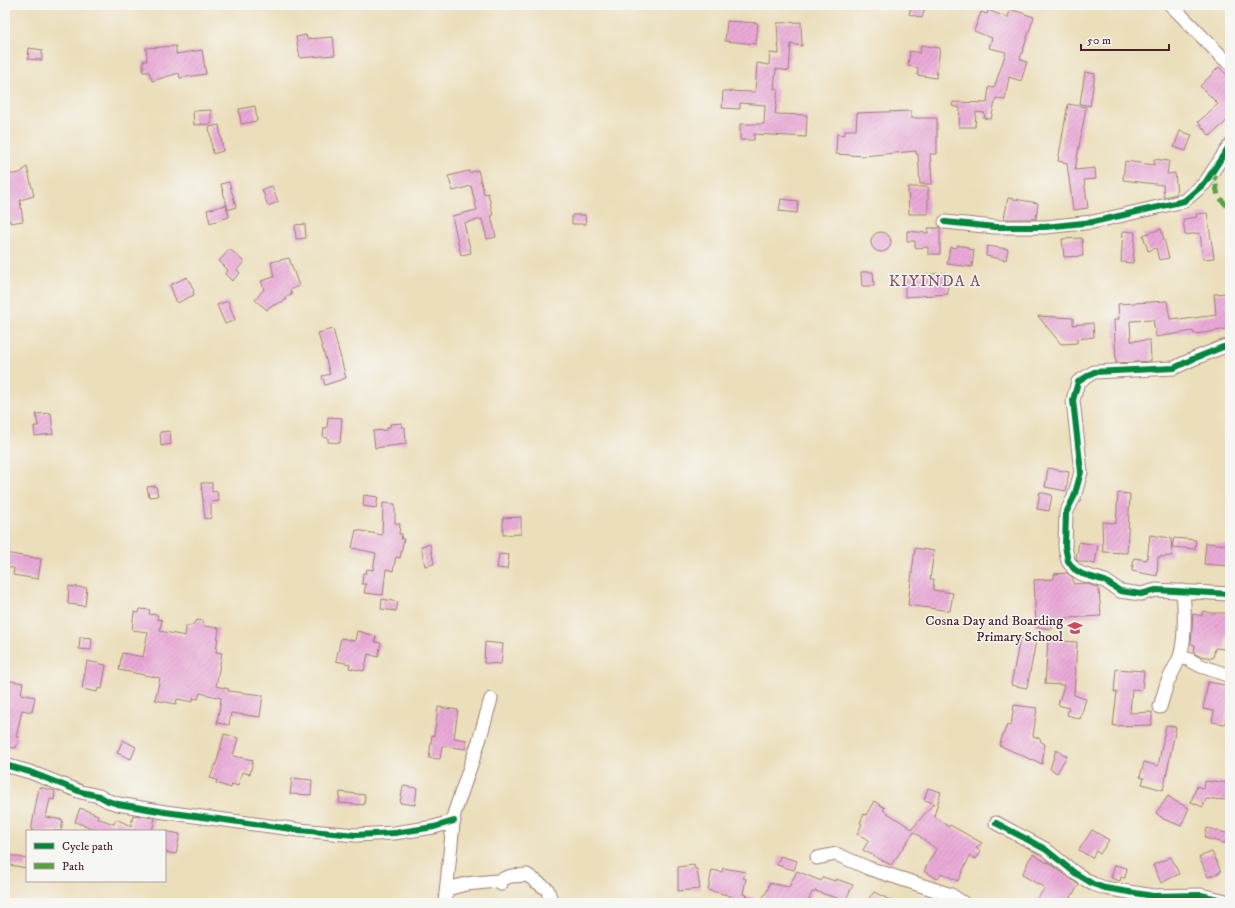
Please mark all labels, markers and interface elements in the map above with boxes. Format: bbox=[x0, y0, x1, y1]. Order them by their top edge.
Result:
scale bar bbox=[1081, 26, 1169, 52]
text: 50 m bbox=[1087, 33, 1111, 48]
district label: KIYINDA A bbox=[889, 271, 981, 291]
place label: Cosna Day and Boarding Primary School bbox=[925, 612, 1064, 646]
school or university icon: Cosna Day and Boarding Primary School bbox=[1066, 619, 1084, 637]
legend bbox=[26, 830, 166, 882]
text: Cycle path bbox=[62, 839, 114, 854]
text: Path bbox=[62, 859, 85, 874]

